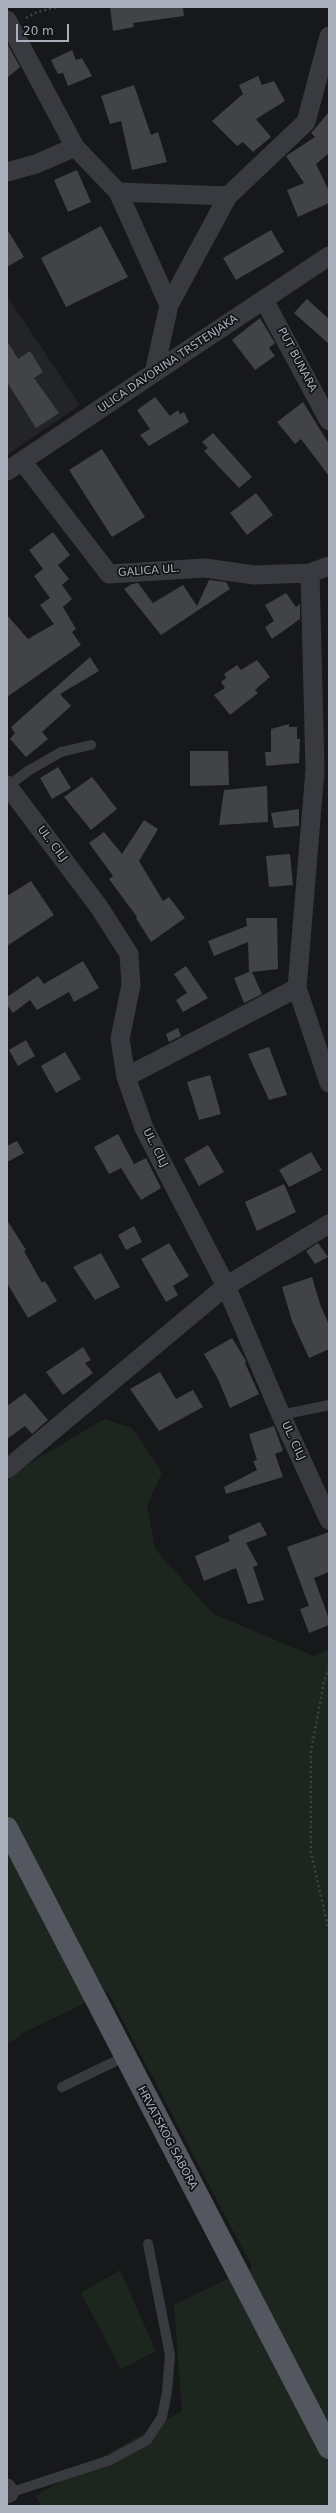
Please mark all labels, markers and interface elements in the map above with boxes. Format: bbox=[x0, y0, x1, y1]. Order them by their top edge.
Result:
scale bar bbox=[18, 16, 71, 42]
text: 20 m bbox=[23, 24, 54, 38]
street label: ULICA DAVORINA TRSTENJAKA bbox=[96, 312, 240, 416]
street label: PUT BUNARA bbox=[275, 326, 319, 394]
street label: GALICA UL. bbox=[118, 562, 180, 580]
street label: UL. CILJ bbox=[34, 823, 70, 865]
street label: UL. CILJ bbox=[140, 1127, 170, 1169]
street label: UL. CILJ bbox=[278, 1419, 308, 1463]
street label: HRVATSKOG SABORA bbox=[134, 2084, 200, 2192]

